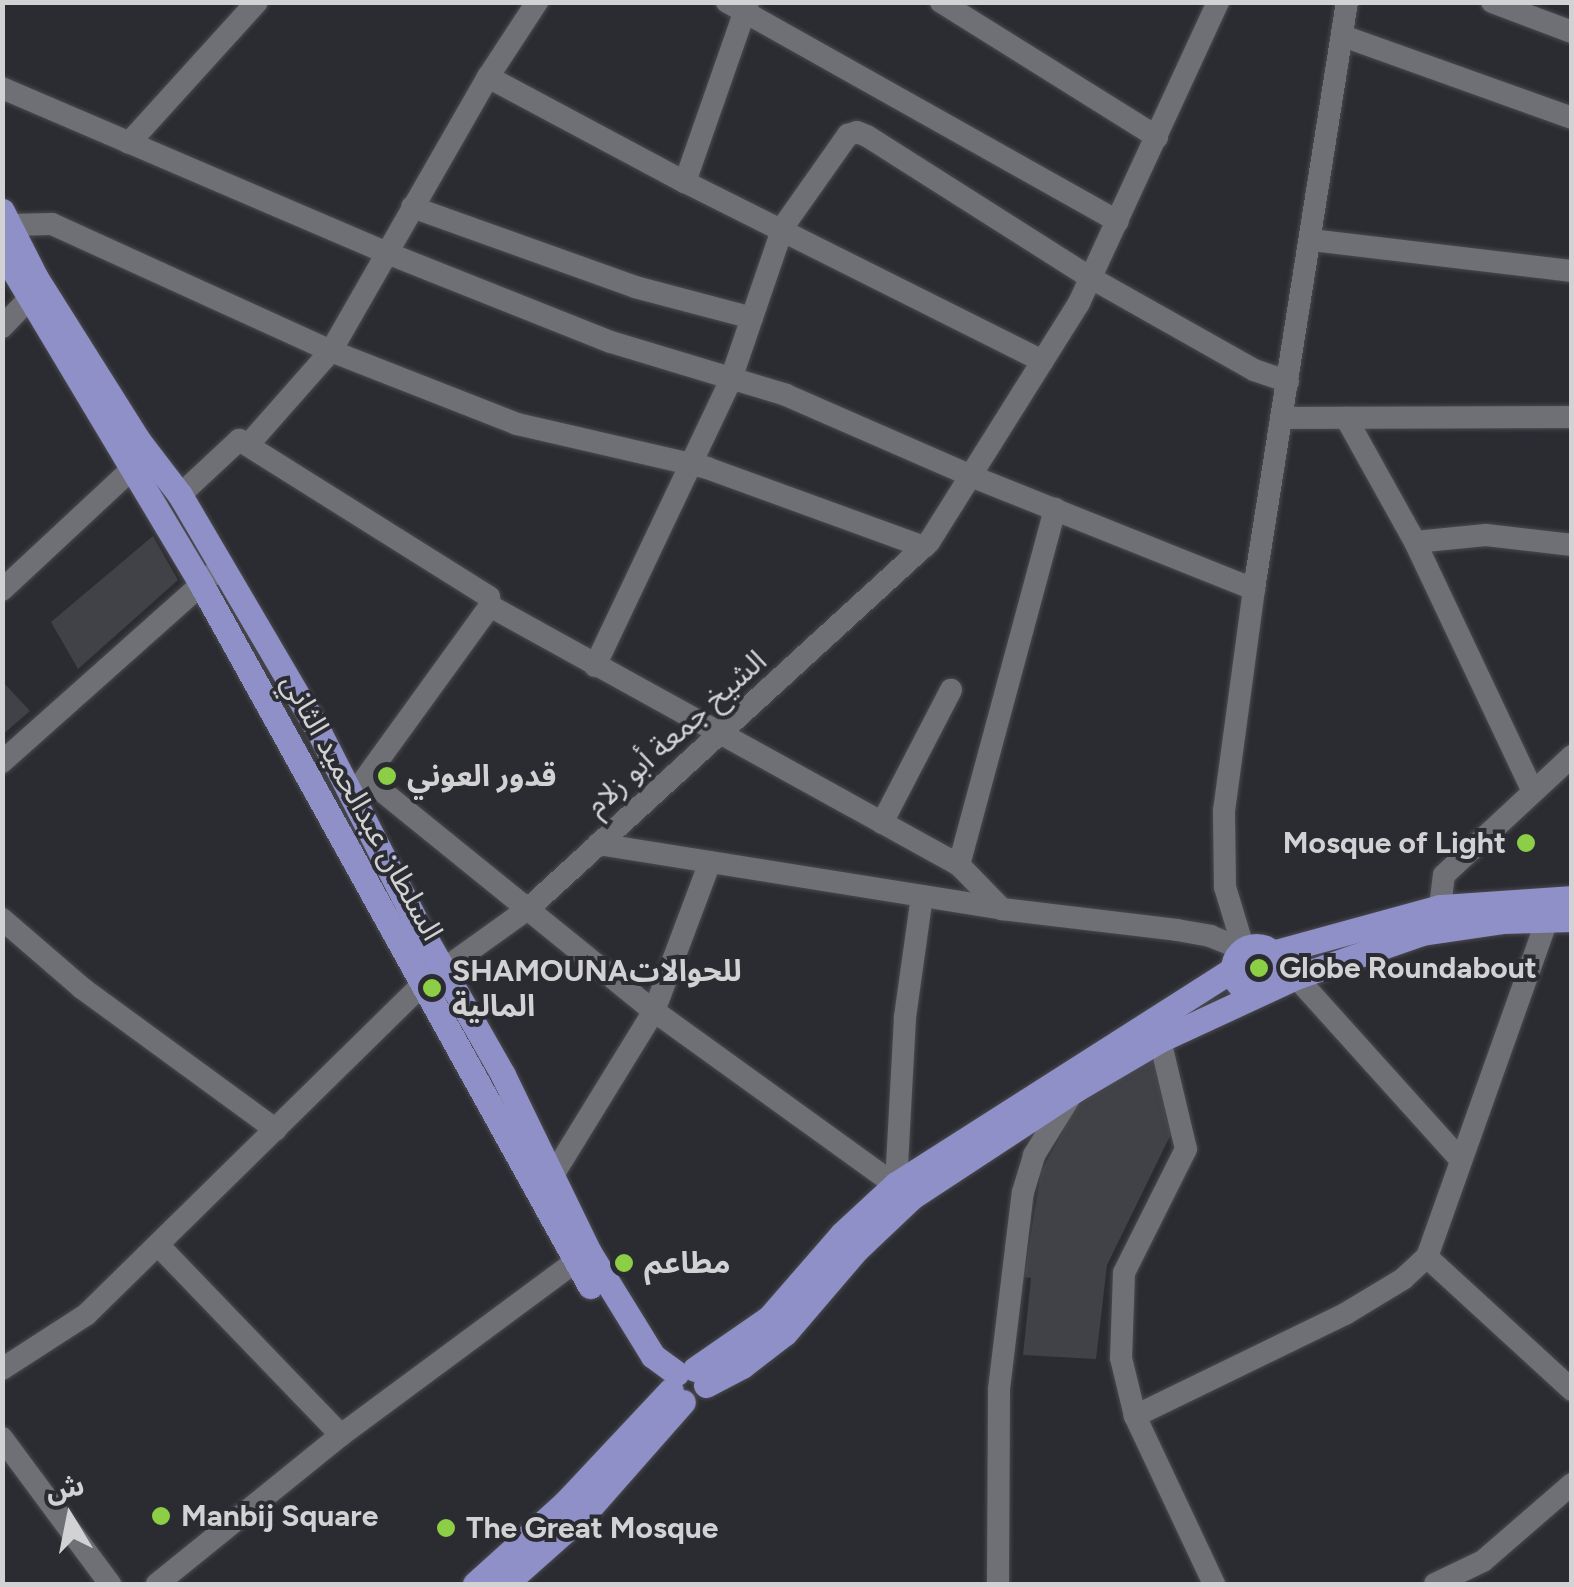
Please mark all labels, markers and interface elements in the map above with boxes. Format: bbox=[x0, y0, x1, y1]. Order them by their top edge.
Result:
street label: الشيخ جمعة أبو زلام bbox=[578, 643, 774, 823]
street label: السلطان عبدالحميد الثاني bbox=[274, 667, 450, 947]
place label: قدور العوني bbox=[407, 758, 557, 794]
marker: قدور العوني bbox=[376, 765, 398, 787]
place label: Mosque of Light bbox=[1283, 825, 1506, 861]
marker: Mosque of Light bbox=[1515, 832, 1537, 854]
place label: Globe Roundabout bbox=[1279, 950, 1537, 986]
place label: SHAMOUNAللحوالات المالية bbox=[452, 953, 742, 1024]
marker: Globe Roundabout bbox=[1248, 957, 1270, 979]
marker: SHAMOUNAللحوالات المالية bbox=[421, 977, 443, 999]
place label: مطاعم bbox=[644, 1245, 730, 1281]
marker: مطاعم bbox=[613, 1252, 635, 1274]
north arrow bbox=[20, 1467, 120, 1567]
text: ش bbox=[43, 1467, 87, 1508]
place label: Manbij Square bbox=[181, 1498, 378, 1534]
marker: Manbij Square bbox=[150, 1505, 172, 1527]
place label: The Great Mosque bbox=[466, 1510, 718, 1546]
marker: The Great Mosque bbox=[435, 1517, 457, 1539]

